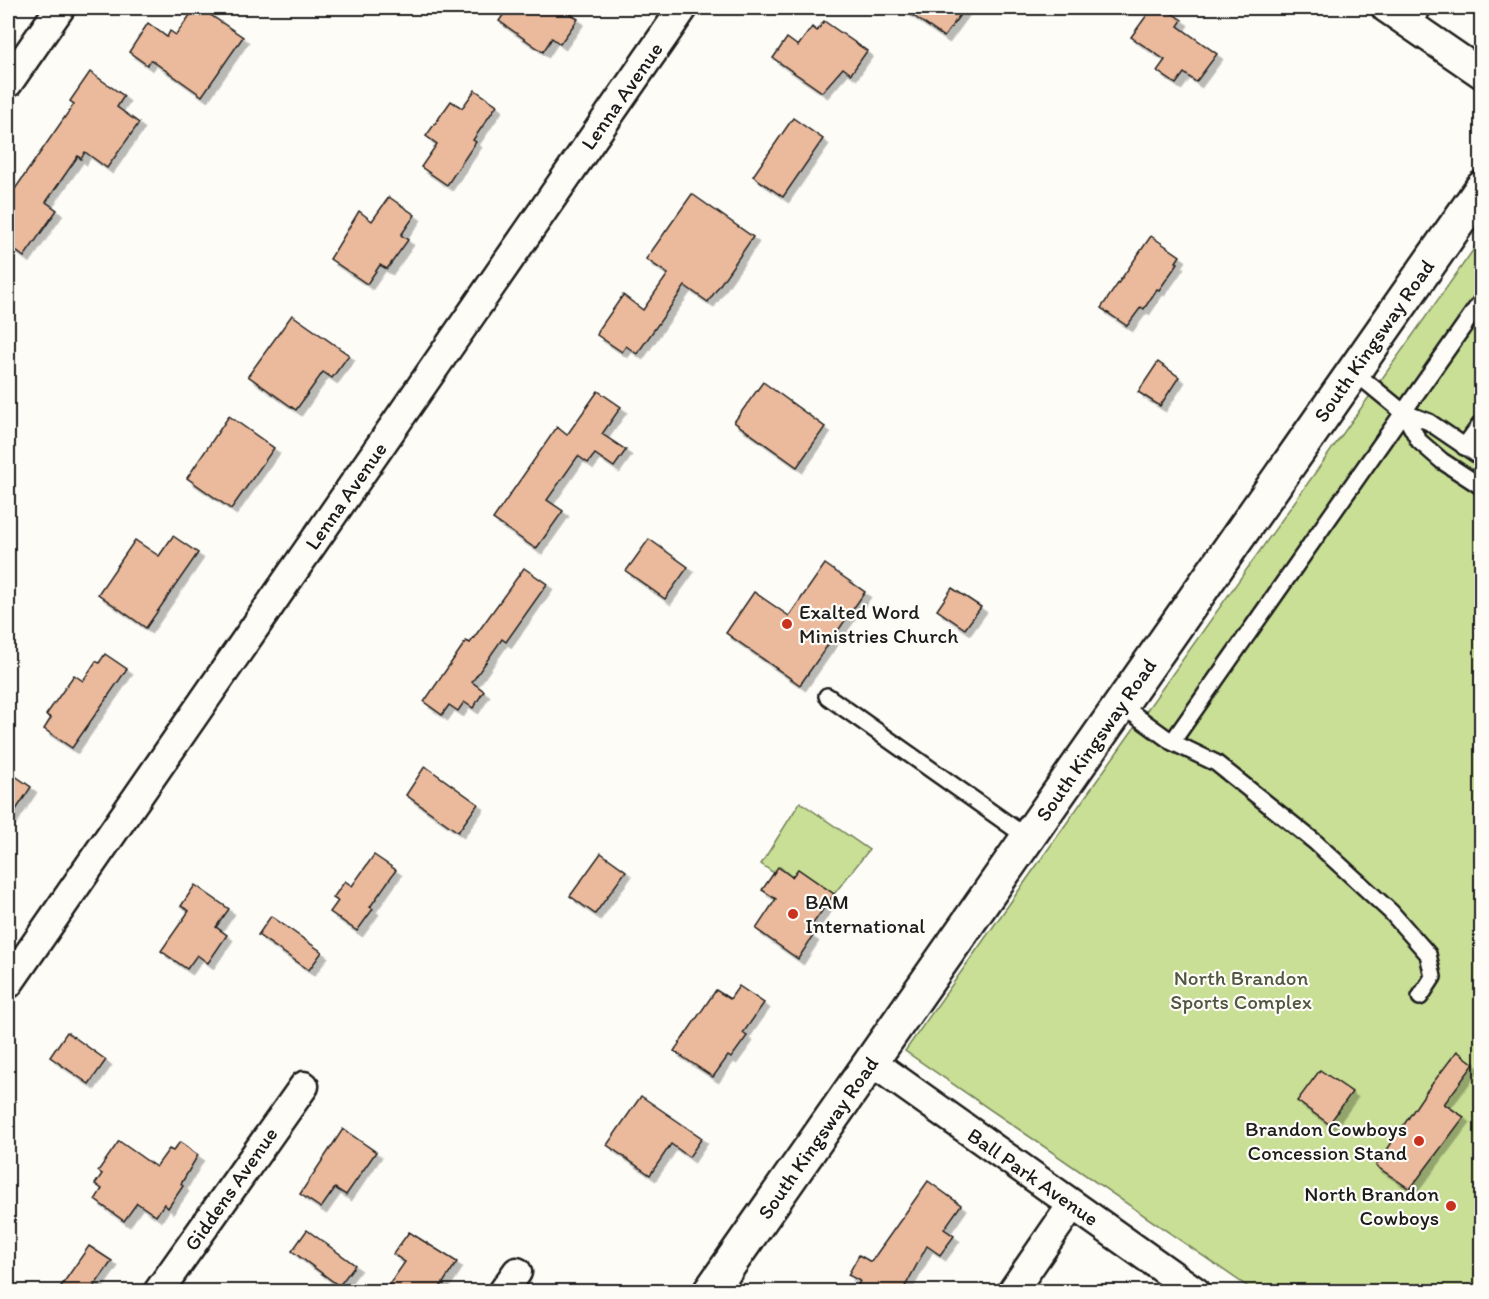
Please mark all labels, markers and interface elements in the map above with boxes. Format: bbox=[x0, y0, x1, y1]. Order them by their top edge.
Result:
street label: Lenna Avenue bbox=[575, 37, 668, 154]
street label: South Kingsway Road bbox=[1308, 254, 1439, 427]
street label: Lenna Avenue bbox=[299, 437, 392, 554]
place label: Exalted Word Ministries Church bbox=[799, 599, 958, 648]
marker: Exalted Word Ministries Church bbox=[780, 617, 794, 631]
street label: South Kingsway Road bbox=[1030, 653, 1161, 826]
place label: BAM International bbox=[805, 889, 925, 938]
marker: BAM International bbox=[786, 907, 800, 921]
park label: North Brandon Sports Complex bbox=[1170, 965, 1312, 1014]
street label: South Kingsway Road bbox=[752, 1051, 883, 1224]
place label: Brandon Cowboys Concession Stand bbox=[1245, 1116, 1407, 1165]
street label: Giddens Avenue bbox=[179, 1122, 283, 1255]
street label: Ball Park Avenue bbox=[963, 1122, 1104, 1231]
marker: Brandon Cowboys Concession Stand bbox=[1412, 1134, 1426, 1148]
place label: North Brandon Cowboys bbox=[1304, 1181, 1439, 1230]
marker: North Brandon Cowboys bbox=[1444, 1199, 1458, 1213]

